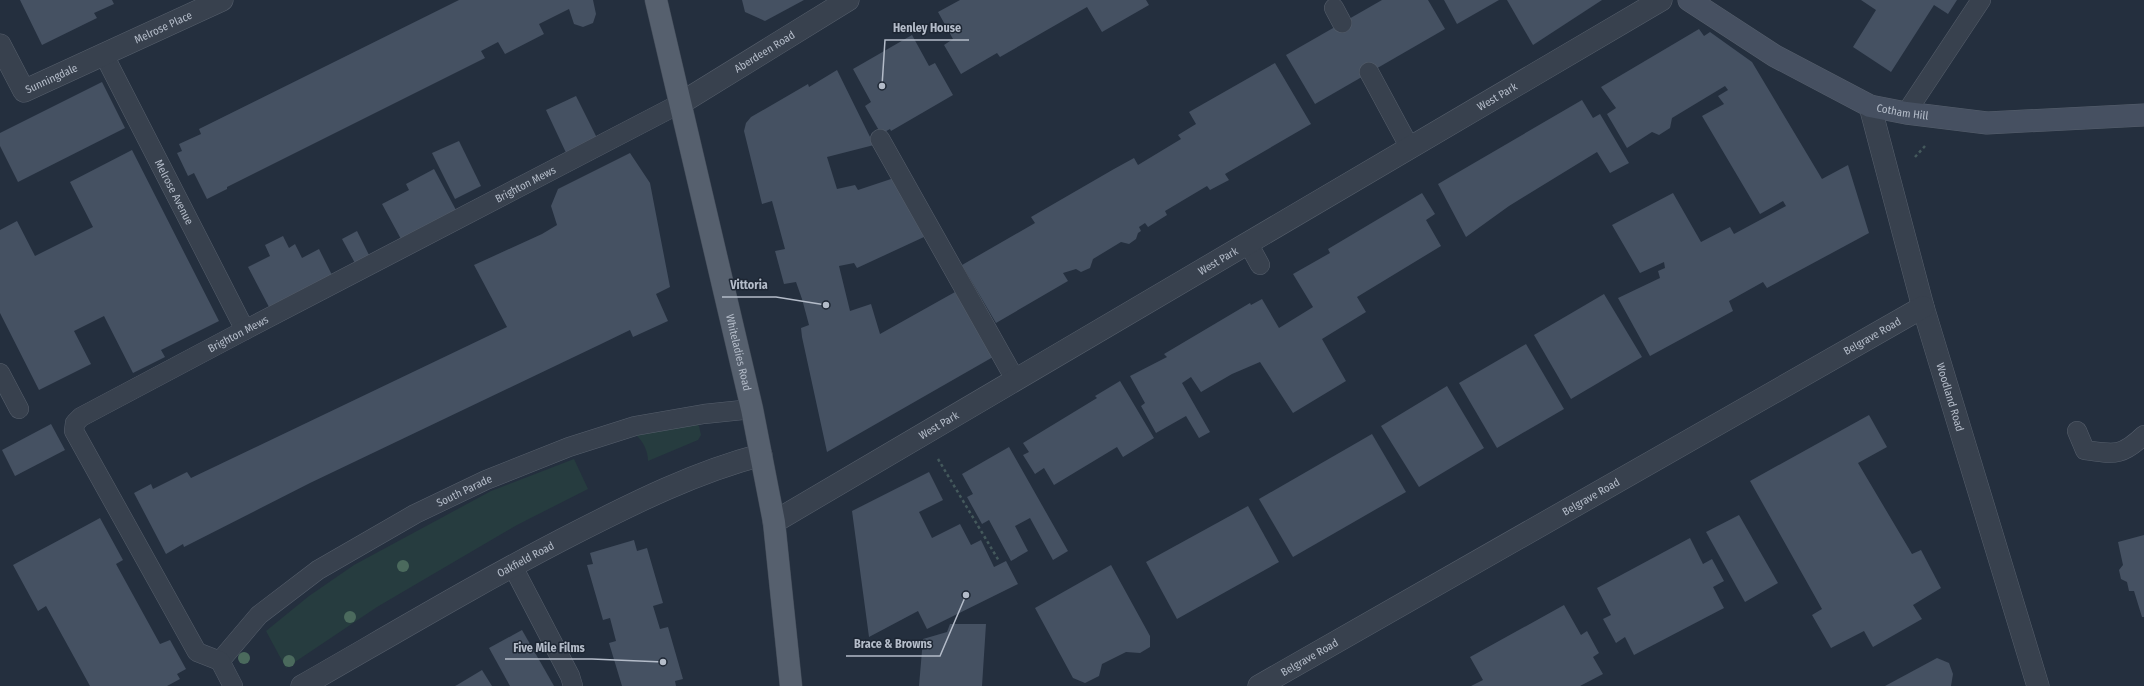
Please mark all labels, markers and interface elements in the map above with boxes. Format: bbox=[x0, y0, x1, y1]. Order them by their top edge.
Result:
street label: Melrose Place bbox=[132, 8, 194, 46]
callout: Henley House bbox=[885, 16, 969, 40]
text: Henley House bbox=[893, 21, 961, 35]
street label: Aberdeen Road bbox=[732, 28, 797, 75]
street label: Sunningdale bbox=[23, 61, 79, 96]
street label: West Park bbox=[1475, 79, 1520, 113]
street label: Cotham Hill bbox=[1875, 101, 1929, 122]
street label: Melrose Avenue bbox=[152, 157, 196, 227]
street label: Brighton Mews bbox=[493, 163, 558, 205]
street label: West Park bbox=[1196, 244, 1241, 278]
callout: Vittoria bbox=[722, 273, 776, 297]
text: Vittoria bbox=[729, 278, 768, 292]
street label: Brighton Mews bbox=[206, 312, 271, 355]
street label: Whiteladies Road bbox=[723, 313, 754, 392]
street label: Belgrave Road bbox=[1841, 315, 1903, 358]
street label: Woodland Road bbox=[1934, 361, 1967, 433]
street label: West Park bbox=[916, 408, 962, 442]
street label: South Parade bbox=[434, 472, 494, 509]
street label: Belgrave Road bbox=[1560, 475, 1622, 518]
street label: Oakfield Road bbox=[495, 539, 556, 580]
callout: Brace & Browns bbox=[846, 632, 940, 656]
callout: Five Mile Films bbox=[505, 635, 592, 659]
street label: Belgrave Road bbox=[1278, 636, 1340, 679]
text: Brace & Browns bbox=[854, 637, 933, 651]
text: Five Mile Films bbox=[513, 641, 586, 655]

